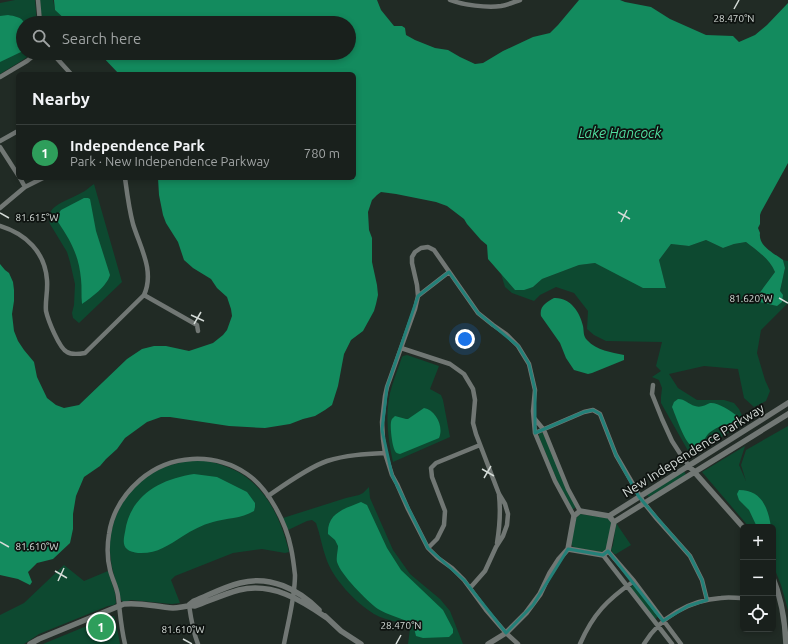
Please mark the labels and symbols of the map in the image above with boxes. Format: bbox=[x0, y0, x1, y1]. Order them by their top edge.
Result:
text: 28.470°N bbox=[713, 13, 755, 24]
water label: Lake Hancock bbox=[578, 125, 663, 141]
text: 81.615°W bbox=[15, 212, 59, 223]
text: 81.620°W bbox=[729, 293, 773, 304]
your location bbox=[455, 329, 475, 349]
street label: New Independence Parkway bbox=[620, 400, 766, 500]
text: 81.610°W bbox=[15, 541, 59, 552]
pin: 1 bbox=[88, 612, 114, 642]
text: 28.470°N bbox=[380, 620, 422, 631]
text: 81.610°W bbox=[161, 624, 205, 635]

